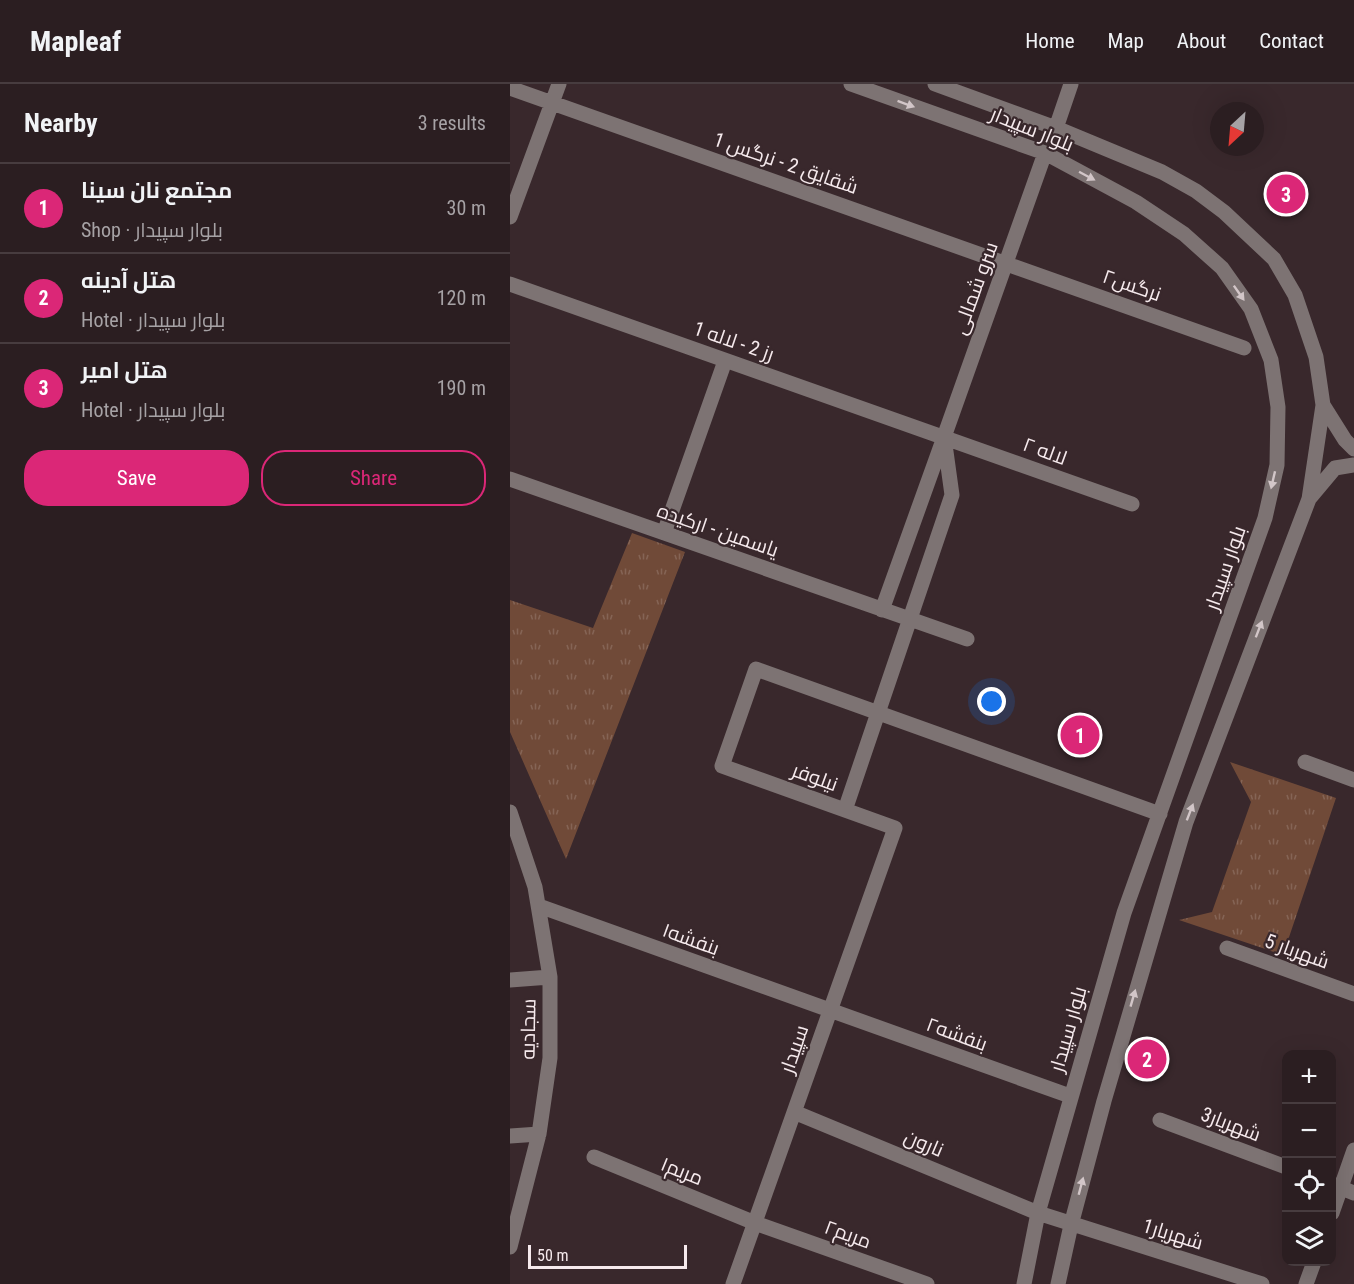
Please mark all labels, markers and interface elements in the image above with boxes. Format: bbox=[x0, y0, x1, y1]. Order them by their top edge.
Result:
text: Mapleaf bbox=[30, 25, 121, 58]
text: Home bbox=[1025, 29, 1075, 53]
text: Map bbox=[1108, 29, 1144, 53]
text: About bbox=[1177, 29, 1226, 53]
text: Contact bbox=[1259, 29, 1324, 53]
one-way arrow bbox=[897, 99, 915, 109]
street label: بلوار سپیدار bbox=[985, 101, 1077, 158]
north arrow bbox=[1210, 102, 1264, 156]
text: Nearby bbox=[24, 108, 98, 138]
text: 3 results bbox=[418, 111, 486, 135]
street label: شقایق 2 - نرگس 1 bbox=[710, 127, 861, 200]
one-way arrow bbox=[1078, 171, 1095, 181]
pin: 3 bbox=[1266, 172, 1306, 216]
text: مجتمع نان سینا bbox=[81, 178, 232, 203]
text: 1 bbox=[38, 196, 49, 220]
text: 30 m bbox=[447, 196, 486, 220]
text: Shop · بلوار سپیدار bbox=[81, 218, 223, 242]
street label: سرو شمالی bbox=[947, 238, 1004, 338]
street label: نرگس۲ bbox=[1099, 264, 1164, 307]
text: هتل آدینه bbox=[81, 268, 176, 293]
one-way arrow bbox=[1233, 285, 1245, 301]
text: 2 bbox=[38, 286, 49, 310]
text: 120 m bbox=[437, 286, 486, 310]
text: Hotel · بلوار سپیدار bbox=[81, 308, 225, 332]
street label: رز 2 - لاله 1 bbox=[691, 316, 777, 366]
text: هتل امیر bbox=[81, 358, 168, 383]
text: 3 bbox=[38, 376, 49, 400]
text: 190 m bbox=[437, 376, 486, 400]
text: Hotel · بلوار سپیدار bbox=[81, 398, 225, 422]
street label: لاله ۲ bbox=[1020, 432, 1070, 470]
button: Save bbox=[24, 450, 249, 506]
button: Share bbox=[261, 450, 486, 506]
one-way arrow bbox=[1268, 471, 1278, 489]
street label: یاسمین - ارکیده bbox=[654, 498, 782, 563]
street label: بلوار سپیدار bbox=[1199, 523, 1252, 615]
one-way arrow bbox=[1255, 620, 1265, 638]
your location bbox=[977, 687, 1006, 716]
pin: 1 bbox=[1060, 712, 1100, 758]
street label: نیلوفر bbox=[788, 757, 841, 796]
one-way arrow bbox=[1186, 803, 1196, 821]
street label: بنفشه۱ bbox=[659, 918, 723, 960]
street label: شهریار 5 bbox=[1261, 928, 1332, 975]
street label: بلوار سپیدار bbox=[1044, 983, 1093, 1076]
one-way arrow bbox=[1129, 989, 1138, 1007]
street label: سجادیه bbox=[515, 998, 541, 1060]
street label: بنفشه۲ bbox=[923, 1012, 991, 1056]
street label: سپیدار bbox=[774, 1022, 814, 1078]
pin: 2 bbox=[1128, 1036, 1166, 1082]
map controls bbox=[1282, 1050, 1336, 1266]
button: + bbox=[1282, 1050, 1336, 1104]
street label: شهریار3 bbox=[1197, 1102, 1264, 1147]
button: − bbox=[1282, 1104, 1336, 1158]
street label: نارون bbox=[900, 1124, 947, 1163]
street label: مریم۱ bbox=[657, 1152, 707, 1192]
button: locate bbox=[1282, 1158, 1336, 1212]
one-way arrow bbox=[1077, 1177, 1086, 1195]
button: layers bbox=[1282, 1212, 1336, 1266]
street label: شهریار1 bbox=[1139, 1213, 1206, 1256]
street label: مریم۲ bbox=[821, 1215, 875, 1255]
scale bar bbox=[528, 1242, 687, 1270]
text: 50 m bbox=[537, 1246, 569, 1265]

